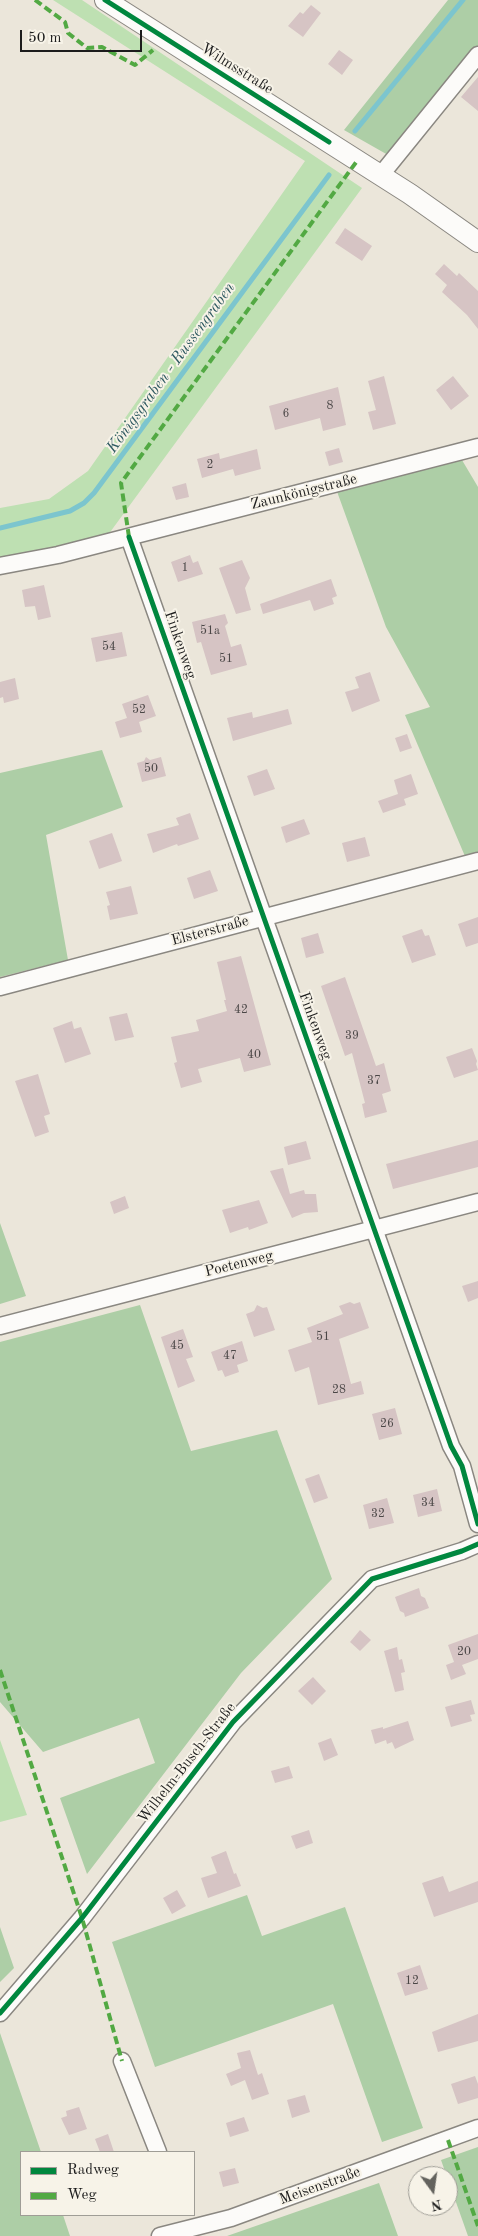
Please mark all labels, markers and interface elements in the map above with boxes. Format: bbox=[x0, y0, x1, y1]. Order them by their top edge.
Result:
scale bar bbox=[22, 20, 145, 52]
text: 50 m bbox=[28, 31, 62, 46]
street label: Wilmsstraße bbox=[197, 40, 277, 98]
water label: Königsgraben - Russengraben bbox=[103, 279, 239, 457]
house number: 8 bbox=[327, 399, 333, 413]
house number: 6 bbox=[283, 407, 289, 421]
house number: 2 bbox=[207, 458, 213, 472]
street label: Zaunkönigstraße bbox=[249, 470, 359, 514]
house number: 1 bbox=[182, 561, 188, 575]
street label: Finkenweg bbox=[160, 608, 200, 682]
house number: 51a bbox=[200, 624, 220, 638]
house number: 54 bbox=[102, 640, 116, 654]
house number: 51 bbox=[219, 652, 233, 666]
house number: 52 bbox=[132, 703, 146, 717]
house number: 50 bbox=[144, 762, 158, 776]
street label: Elsterstraße bbox=[169, 912, 251, 950]
street label: Finkenweg bbox=[294, 990, 336, 1062]
house number: 42 bbox=[234, 1003, 248, 1017]
house number: 39 bbox=[345, 1029, 359, 1043]
house number: 40 bbox=[247, 1048, 261, 1062]
house number: 37 bbox=[367, 1074, 381, 1088]
street label: Poetenweg bbox=[203, 1247, 275, 1281]
house number: 51 bbox=[316, 1330, 330, 1344]
house number: 45 bbox=[170, 1339, 184, 1353]
house number: 47 bbox=[223, 1349, 237, 1363]
house number: 28 bbox=[332, 1383, 346, 1397]
house number: 26 bbox=[380, 1417, 394, 1431]
house number: 34 bbox=[421, 1496, 435, 1510]
house number: 32 bbox=[371, 1507, 385, 1521]
house number: 20 bbox=[457, 1645, 471, 1659]
street label: Wilhelm-Busch-Straße bbox=[134, 1699, 240, 1827]
house number: 12 bbox=[405, 1974, 419, 1988]
legend bbox=[20, 2151, 195, 2216]
text: Radweg bbox=[67, 2163, 119, 2178]
street label: Meisenstraße bbox=[277, 2163, 363, 2209]
north arrow bbox=[408, 2166, 458, 2216]
text: Weg bbox=[67, 2188, 97, 2203]
text: N bbox=[430, 2196, 443, 2213]

